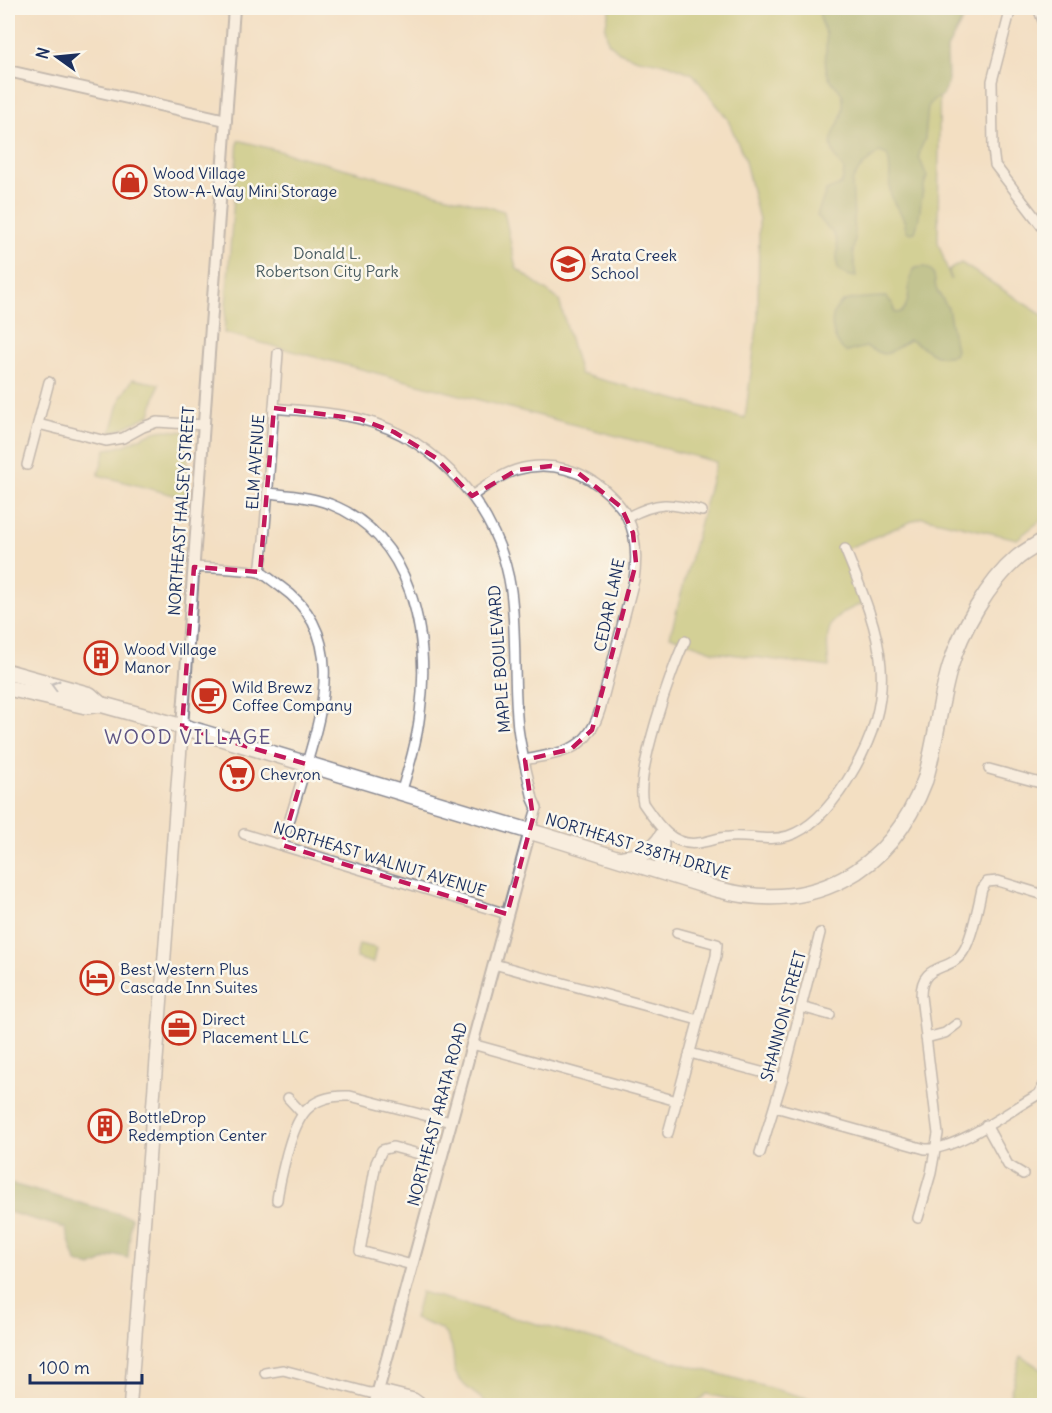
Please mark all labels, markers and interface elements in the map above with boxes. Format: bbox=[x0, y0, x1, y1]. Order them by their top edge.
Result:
north arrow bbox=[27, 27, 87, 87]
text: N bbox=[31, 45, 54, 61]
place label: Wood Village Stow-A-Way Mini Storage bbox=[153, 163, 337, 201]
shop icon: Wood Village Stow-A-Way Mini Storage bbox=[112, 164, 148, 200]
park label: Donald L. Robertson City Park bbox=[255, 243, 399, 281]
place label: Arata Creek School bbox=[591, 245, 677, 283]
school or university icon: Arata Creek School bbox=[550, 246, 586, 282]
street label: NORTHEAST HALSEY STREET bbox=[164, 406, 198, 616]
street label: ELM AVENUE bbox=[242, 414, 268, 510]
street label: CEDAR LANE bbox=[589, 557, 629, 653]
street label: MAPLE BOULEVARD bbox=[484, 584, 514, 734]
place label: Wood Village Manor bbox=[124, 639, 217, 677]
building icon: Wood Village Manor bbox=[83, 640, 119, 676]
place label: Wild Brewz Coffee Company bbox=[232, 677, 352, 715]
cafe icon: Wild Brewz Coffee Company bbox=[191, 678, 227, 714]
one-way arrow bbox=[50, 680, 61, 692]
district label: WOOD VILLAGE bbox=[104, 724, 272, 749]
supermarket icon: Chevron bbox=[219, 756, 255, 792]
place label: Chevron bbox=[260, 764, 321, 784]
street label: NORTHEAST 238TH DRIVE bbox=[543, 808, 733, 884]
street label: NORTHEAST WALNUT AVENUE bbox=[271, 817, 489, 901]
street label: SHANNON STREET bbox=[756, 948, 810, 1084]
place label: Best Western Plus Cascade Inn Suites bbox=[120, 959, 258, 997]
hotel icon: Best Western Plus Cascade Inn Suites bbox=[79, 960, 115, 996]
place label: Direct Placement LLC bbox=[202, 1009, 309, 1047]
office icon: Direct Placement LLC bbox=[161, 1010, 197, 1046]
street label: NORTHEAST ARATA ROAD bbox=[403, 1020, 471, 1208]
place label: BottleDrop Redemption Center bbox=[128, 1107, 267, 1145]
building icon: BottleDrop Redemption Center bbox=[87, 1108, 123, 1144]
scale bar bbox=[30, 1347, 142, 1385]
text: 100 m bbox=[39, 1356, 90, 1379]

